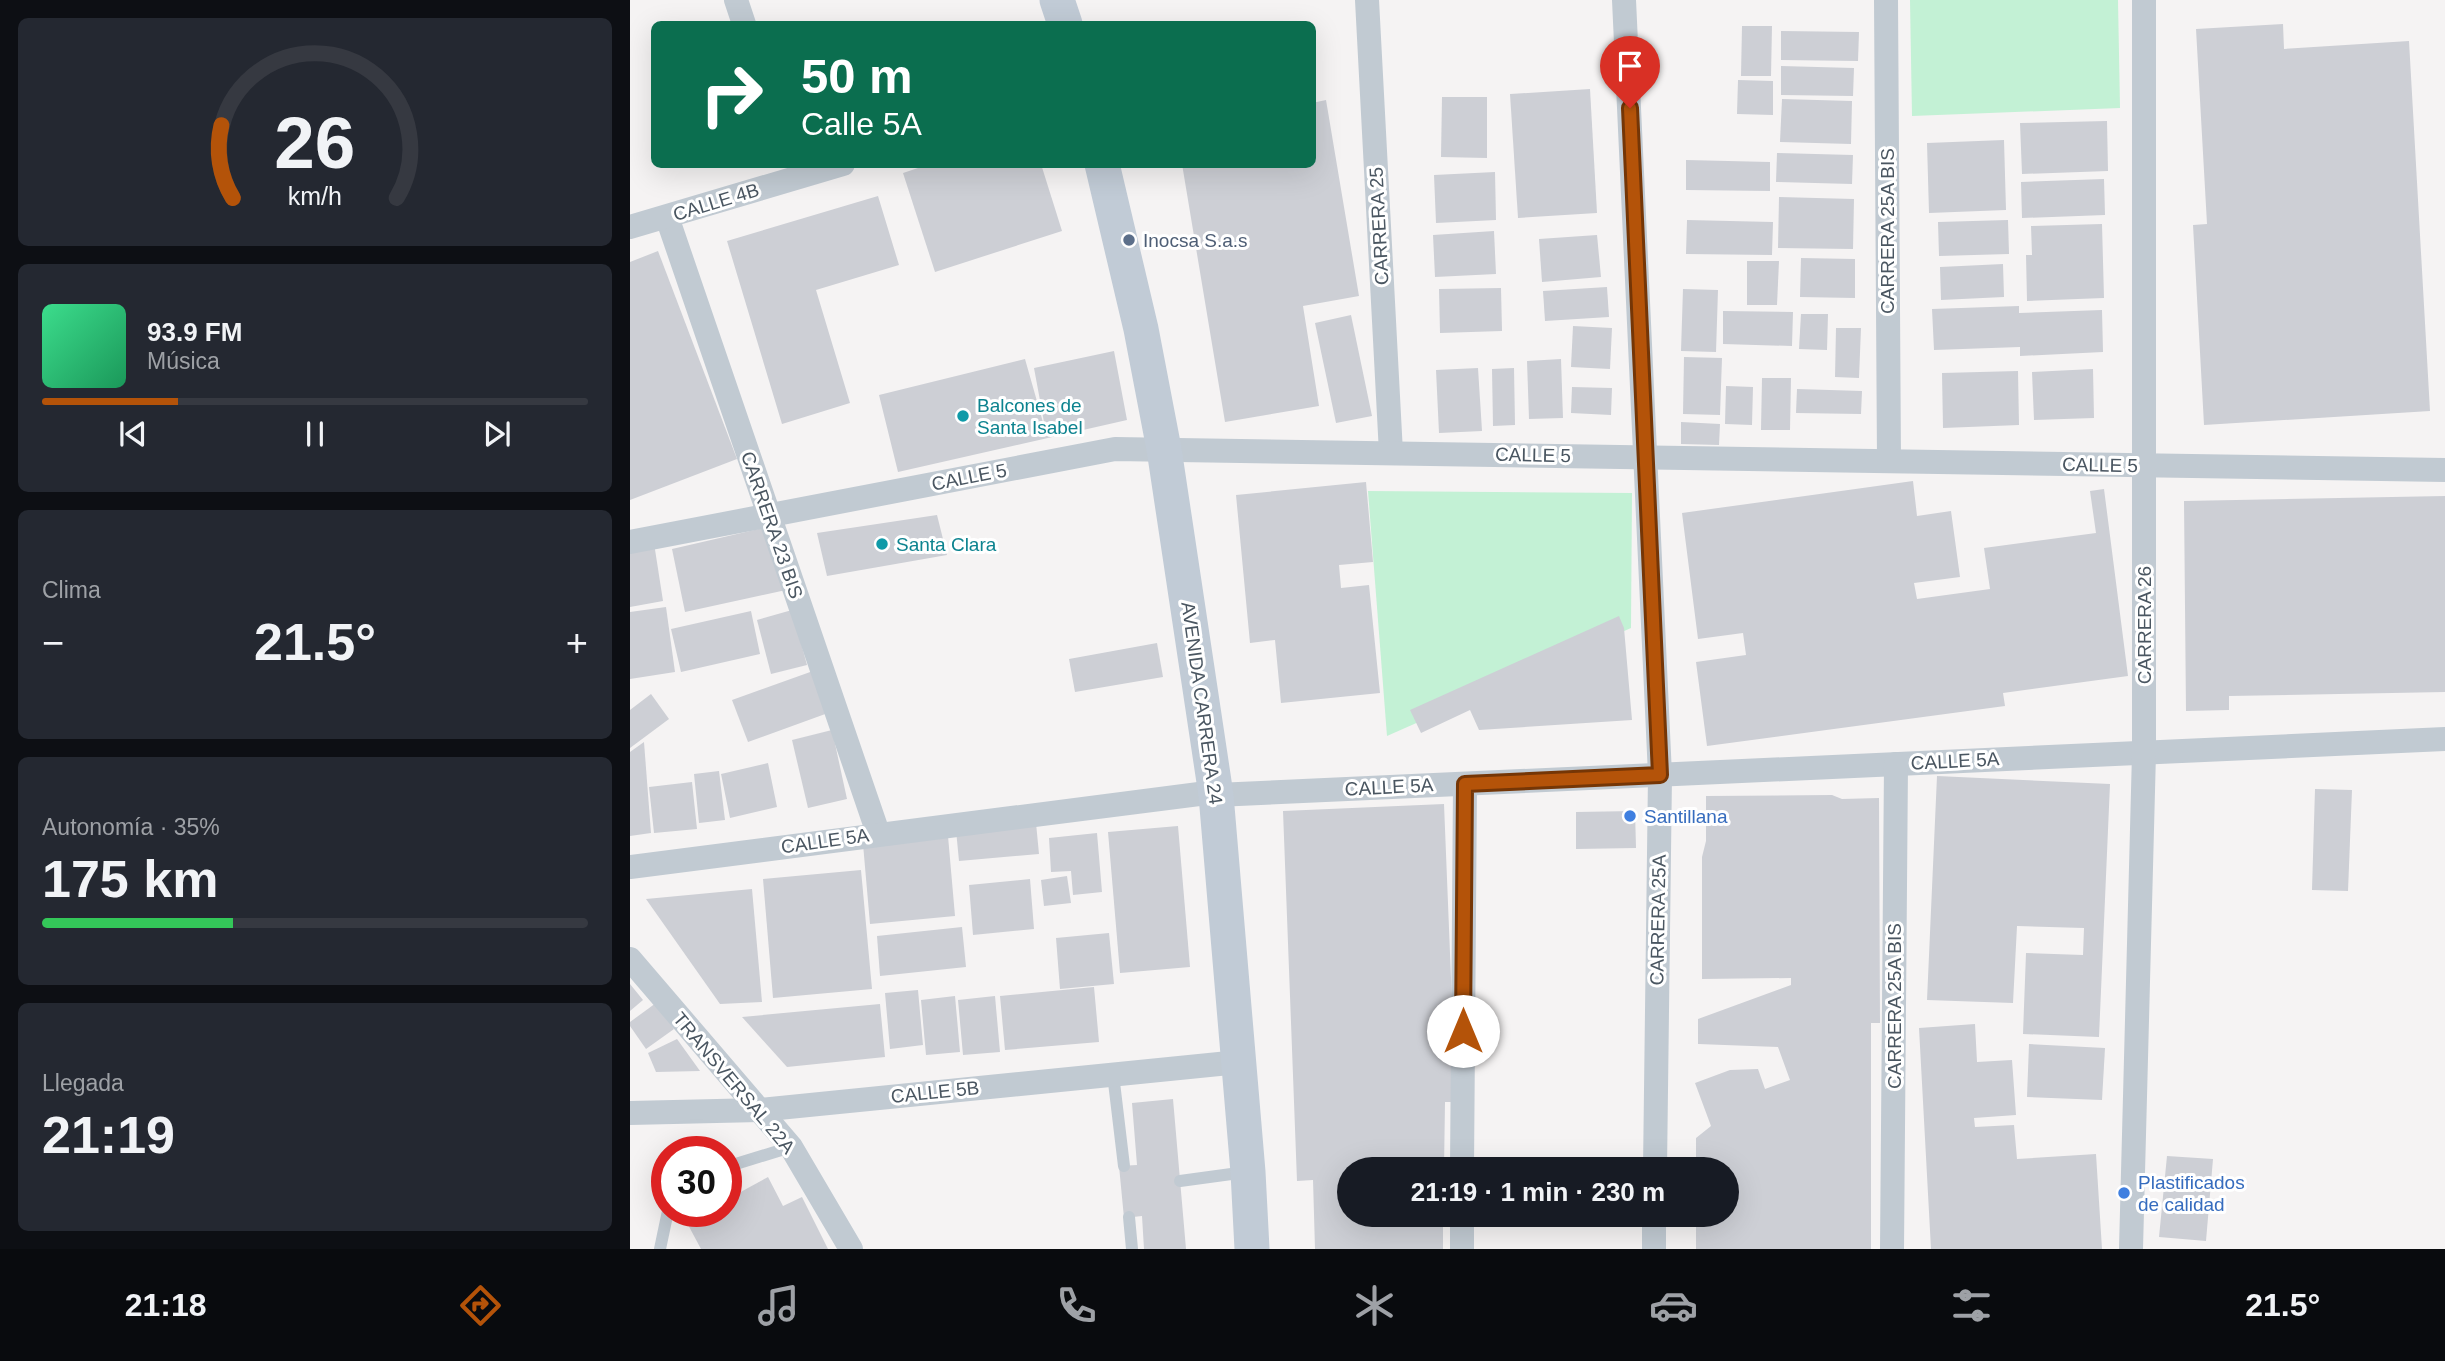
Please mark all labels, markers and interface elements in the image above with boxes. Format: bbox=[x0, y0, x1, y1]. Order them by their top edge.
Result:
pin bbox=[1600, 36, 1660, 108]
icon: arrive bbox=[1611, 47, 1649, 85]
icon: right bbox=[686, 49, 777, 140]
text: 50 m bbox=[801, 49, 913, 103]
text: 26 bbox=[275, 102, 355, 183]
text: Calle 5A bbox=[801, 106, 922, 142]
street label: CARRERA 25A BIS bbox=[1877, 148, 1898, 314]
street label: CARRERA 25 bbox=[1365, 166, 1393, 286]
street label: CALLE 4B bbox=[671, 179, 761, 225]
text: km/h bbox=[288, 182, 342, 210]
place label: Inocsa S.a.s bbox=[1143, 230, 1248, 251]
marker: Inocsa S.a.s bbox=[1121, 232, 1137, 248]
text: 93.9 FM bbox=[147, 317, 242, 347]
text: Música bbox=[147, 348, 220, 374]
place label: Balcones de Santa Isabel bbox=[977, 395, 1083, 438]
marker: Balcones de Santa Isabel bbox=[955, 408, 971, 424]
icon: previous bbox=[114, 415, 152, 453]
icon: pause bbox=[296, 415, 334, 453]
icon: next bbox=[478, 415, 516, 453]
street label: CALLE 5 bbox=[1495, 444, 1571, 466]
street label: CARRERA 23 BIS bbox=[737, 449, 807, 601]
street label: CALLE 5 bbox=[2062, 454, 2138, 476]
street label: CALLE 5 bbox=[930, 459, 1008, 495]
place label: Santa Clara bbox=[896, 534, 997, 555]
marker: Santa Clara bbox=[874, 536, 890, 552]
street label: CARRERA 26 bbox=[2134, 566, 2155, 684]
text: Clima bbox=[42, 577, 101, 603]
street label: AVENIDA CARRERA 24 bbox=[1177, 600, 1227, 806]
text: 21.5° bbox=[254, 613, 376, 671]
text: − bbox=[42, 622, 64, 664]
text: + bbox=[566, 622, 588, 664]
street label: CALLE 5A bbox=[1910, 748, 2000, 774]
street label: CALLE 5A bbox=[1344, 774, 1434, 800]
place label: Santillana bbox=[1644, 806, 1728, 827]
marker: Santillana bbox=[1622, 808, 1638, 824]
text: Autonomía · 35% bbox=[42, 814, 220, 840]
street label: CALLE 5A bbox=[780, 824, 871, 858]
text: 175 km bbox=[42, 850, 218, 908]
street label: CARRERA 25A bbox=[1646, 854, 1670, 986]
street label: CARRERA 25A BIS bbox=[1884, 923, 1905, 1089]
position arrow bbox=[1426, 994, 1500, 1068]
street label: TRANSVERSAL 22A bbox=[669, 1008, 799, 1158]
text: Llegada bbox=[42, 1070, 124, 1096]
street label: CALLE 5B bbox=[890, 1077, 980, 1107]
text: 21:19 bbox=[42, 1106, 175, 1164]
speed limit sign: 30 bbox=[651, 1136, 742, 1227]
place label: Plastificados de calidad bbox=[2138, 1172, 2245, 1215]
text: 21:19 · 1 min · 230 m bbox=[1411, 1177, 1665, 1207]
marker: Plastificados de calidad bbox=[2116, 1185, 2132, 1201]
icon: directions bbox=[456, 1281, 505, 1330]
icon: music bbox=[754, 1281, 803, 1330]
icon: phone bbox=[1052, 1281, 1101, 1330]
icon: climate bbox=[1350, 1281, 1399, 1330]
icon: car bbox=[1649, 1281, 1698, 1330]
icon: filters bbox=[1947, 1281, 1996, 1330]
text: 21:18 bbox=[125, 1287, 206, 1323]
text: 21.5° bbox=[2245, 1287, 2320, 1323]

